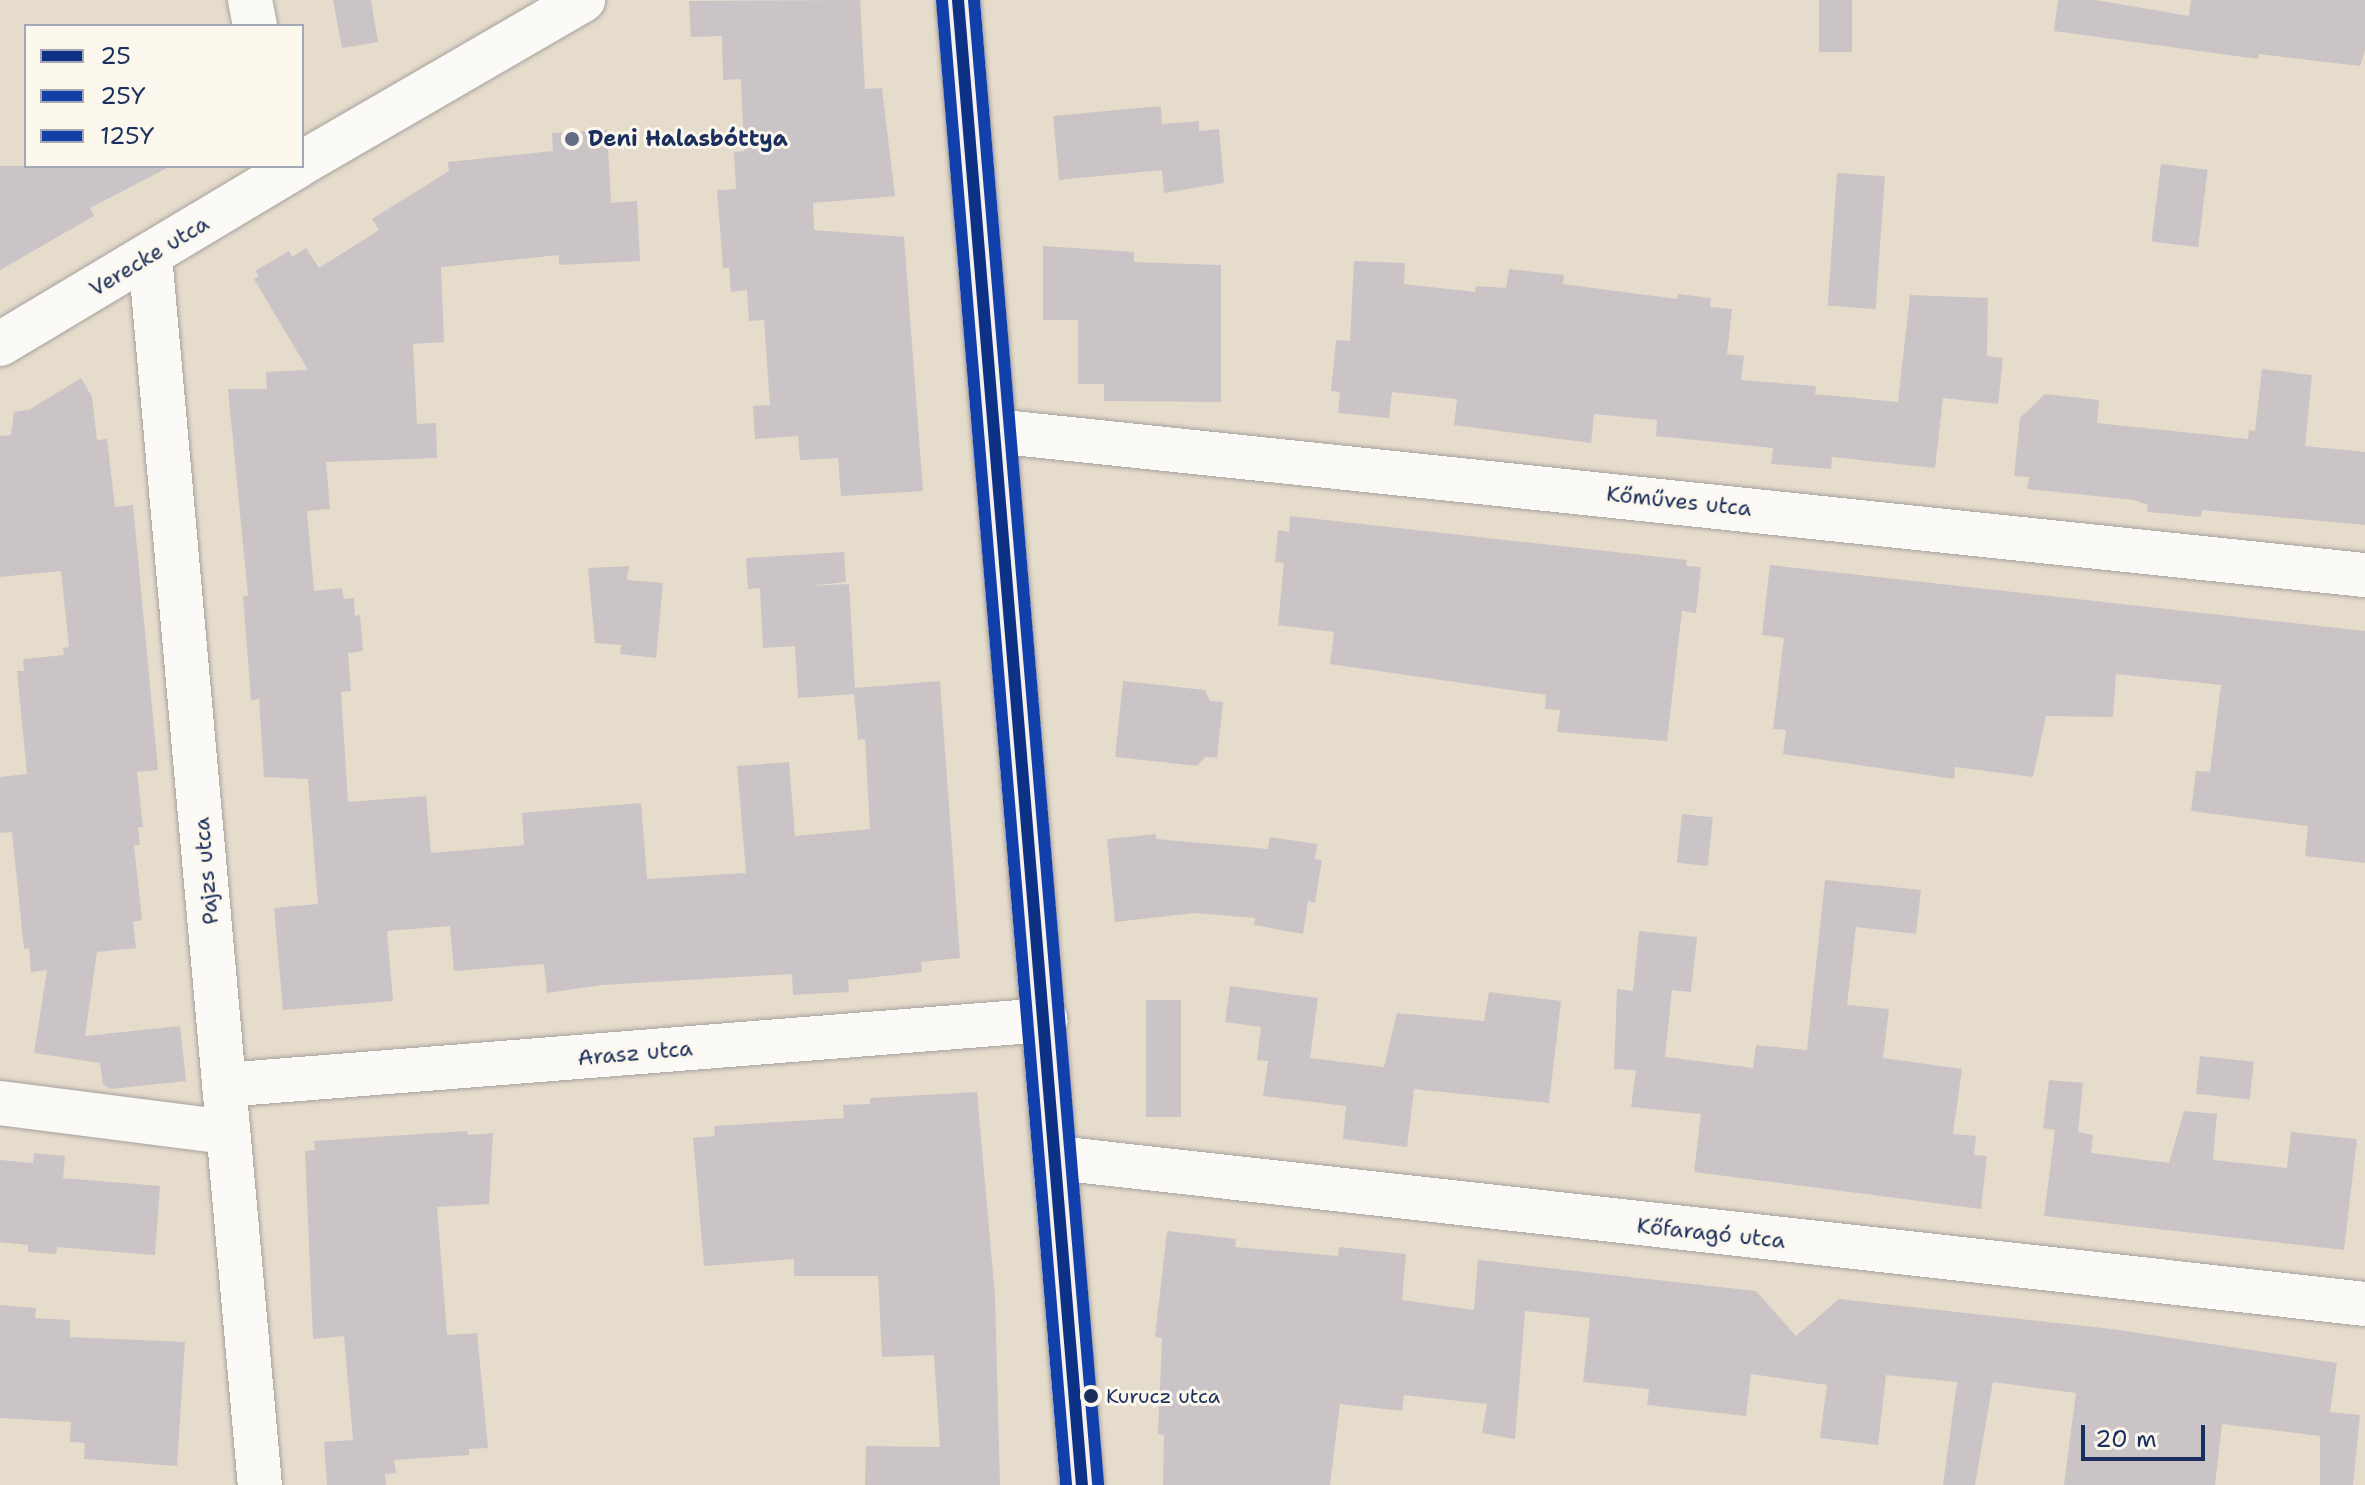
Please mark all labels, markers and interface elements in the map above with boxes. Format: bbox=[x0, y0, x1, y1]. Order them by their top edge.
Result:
legend bbox=[24, 24, 304, 168]
text: 25 bbox=[100, 40, 131, 72]
text: 25Y bbox=[100, 80, 146, 112]
text: 125Y bbox=[100, 120, 154, 152]
place label: Deni Halasbóttya bbox=[588, 126, 788, 152]
marker: Deni Halasbóttya bbox=[563, 130, 581, 148]
street label: Verecke utca bbox=[84, 210, 214, 302]
street label: Kőműves utca bbox=[1605, 480, 1753, 522]
street label: Pajzs utca bbox=[188, 816, 224, 926]
street label: Arasz utca bbox=[576, 1035, 694, 1071]
street label: Kőfaragó utca bbox=[1635, 1212, 1787, 1254]
place label: Kurucz utca bbox=[1106, 1384, 1220, 1408]
marker: Kurucz utca bbox=[1083, 1388, 1099, 1404]
scale bar bbox=[2085, 1409, 2209, 1459]
text: 20 m bbox=[2095, 1423, 2157, 1455]

